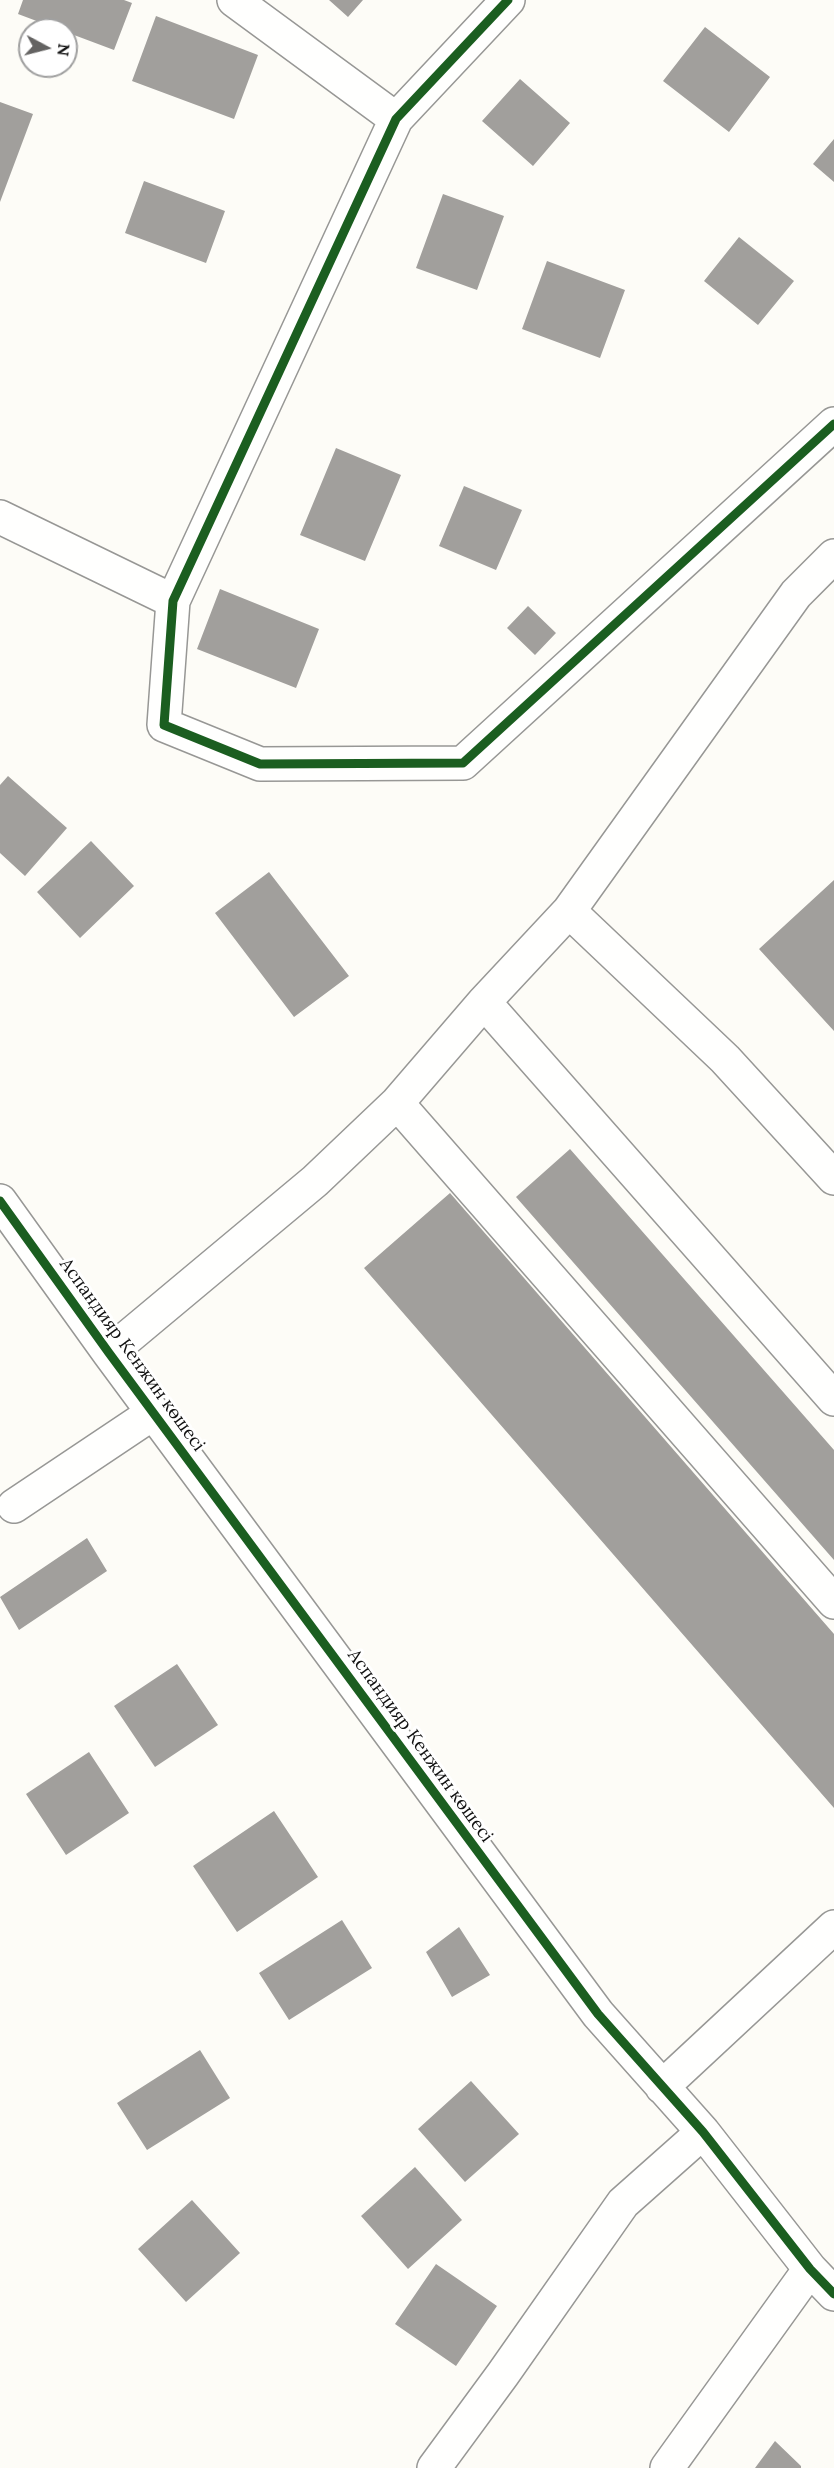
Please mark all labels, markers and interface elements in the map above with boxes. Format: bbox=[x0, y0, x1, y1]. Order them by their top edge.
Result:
north arrow bbox=[18, 18, 78, 78]
text: N bbox=[53, 43, 75, 57]
street label: Аспандияр Кенжин көшесі bbox=[55, 1254, 209, 1456]
street label: Аспандияр Кенжин көшесі bbox=[343, 1645, 497, 1847]

